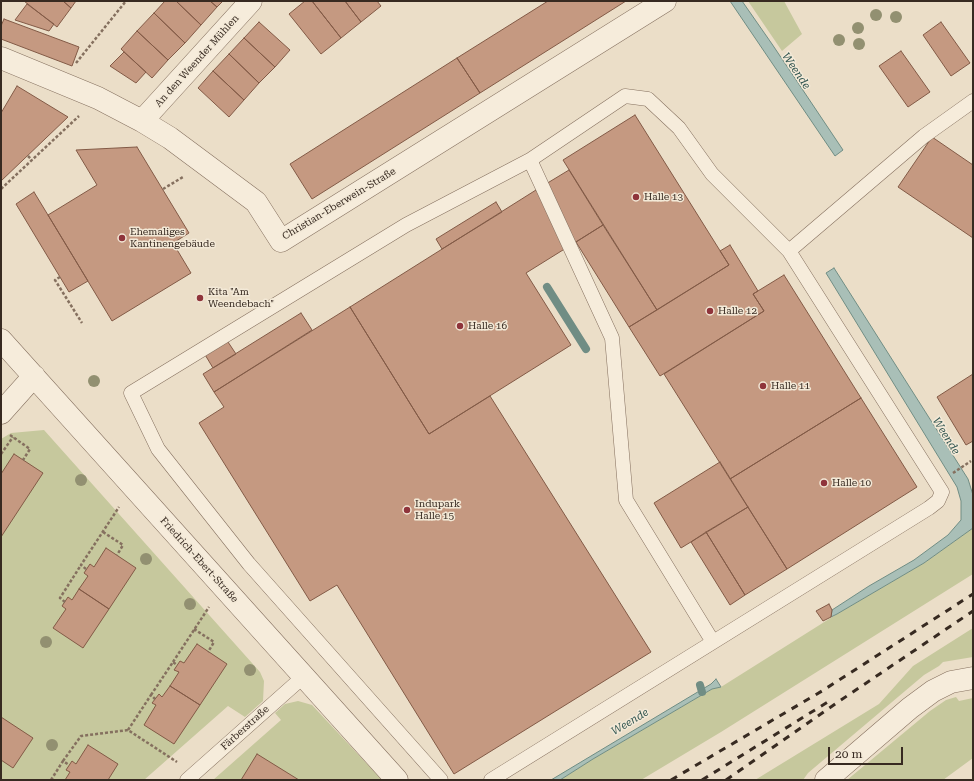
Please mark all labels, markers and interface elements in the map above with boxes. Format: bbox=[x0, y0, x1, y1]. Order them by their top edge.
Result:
street label: An den Weender Mühlen bbox=[153, 13, 241, 109]
water label: Weende bbox=[779, 50, 813, 92]
street label: Christian-Eberwein-Straße bbox=[280, 165, 398, 243]
place label: Halle 13 bbox=[644, 191, 683, 203]
marker: Halle 13 bbox=[631, 192, 641, 202]
place label: Ehemaliges Kantinengebäude bbox=[130, 226, 215, 250]
marker: Ehemaliges Kantinengebäude bbox=[117, 233, 127, 243]
place label: Kita "Am Weendebach" bbox=[208, 286, 274, 310]
marker: Kita "Am Weendebach" bbox=[195, 293, 205, 303]
place label: Halle 12 bbox=[718, 305, 757, 317]
marker: Halle 12 bbox=[705, 306, 715, 316]
place label: Halle 16 bbox=[468, 320, 507, 332]
marker: Halle 16 bbox=[455, 321, 465, 331]
place label: Halle 11 bbox=[771, 380, 810, 392]
marker: Halle 11 bbox=[758, 381, 768, 391]
water label: Weende bbox=[929, 415, 963, 457]
place label: Halle 10 bbox=[832, 477, 871, 489]
marker: Halle 10 bbox=[819, 478, 829, 488]
place label: Indupark Halle 15 bbox=[415, 498, 460, 522]
marker: Indupark Halle 15 bbox=[402, 505, 412, 515]
street label: Friedrich-Ebert-Straße bbox=[157, 515, 241, 605]
street label: Färberstraße bbox=[218, 703, 272, 753]
water label: Weende bbox=[609, 706, 651, 738]
scale bar bbox=[830, 739, 905, 765]
text: 20 m bbox=[835, 747, 862, 761]

